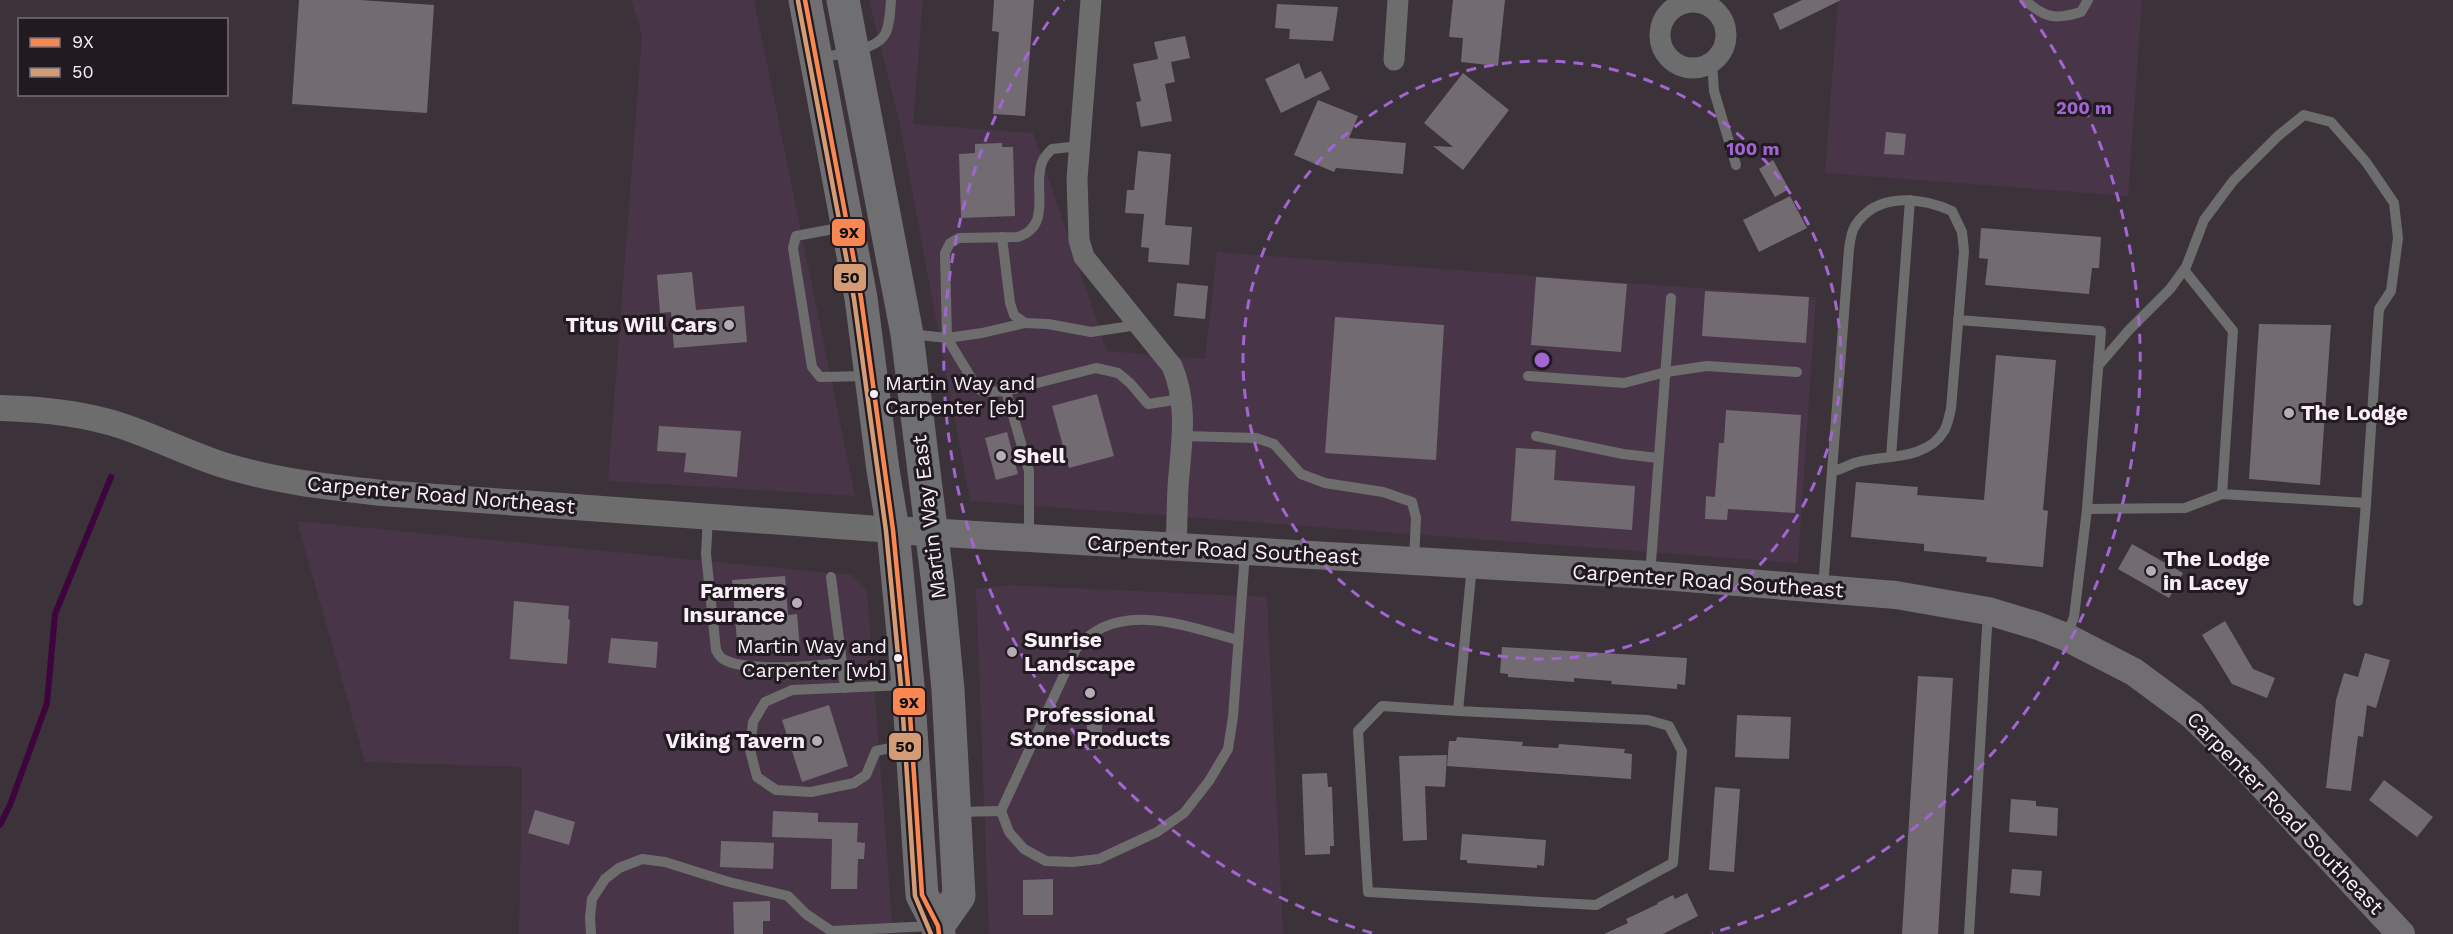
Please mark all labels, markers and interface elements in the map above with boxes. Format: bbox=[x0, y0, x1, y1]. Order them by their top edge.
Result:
legend bbox=[18, 18, 228, 96]
text: 9X bbox=[72, 31, 94, 52]
text: 50 bbox=[72, 61, 94, 82]
text: 200 m bbox=[2056, 97, 2112, 118]
text: 100 m bbox=[1726, 138, 1780, 159]
line badge: 9X bbox=[831, 218, 866, 247]
text: 9X bbox=[839, 223, 859, 242]
line badge: 50 bbox=[833, 263, 867, 292]
text: 50 bbox=[840, 268, 860, 287]
place label: Titus Will Cars bbox=[565, 312, 717, 337]
marker: Titus Will Cars bbox=[722, 318, 736, 332]
centre of rings bbox=[1532, 350, 1552, 370]
place label: Martin Way and Carpenter [eb] bbox=[885, 371, 1035, 419]
marker: Martin Way and Carpenter [eb] bbox=[868, 388, 880, 400]
place label: The Lodge bbox=[2301, 400, 2408, 425]
marker: The Lodge bbox=[2282, 406, 2296, 420]
street label: Martin Way East bbox=[906, 434, 951, 600]
place label: Shell bbox=[1013, 443, 1066, 468]
marker: Shell bbox=[994, 449, 1008, 463]
street label: Carpenter Road Northeast bbox=[306, 470, 576, 519]
street label: Carpenter Road Southeast bbox=[1086, 530, 1360, 569]
place label: The Lodge in Lacey bbox=[2163, 546, 2270, 595]
street label: Carpenter Road Southeast bbox=[1571, 559, 1845, 602]
marker: The Lodge in Lacey bbox=[2144, 564, 2158, 578]
place label: Farmers Insurance bbox=[683, 578, 785, 627]
marker: Farmers Insurance bbox=[790, 596, 804, 610]
place label: Sunrise Landscape bbox=[1024, 627, 1136, 676]
place label: Martin Way and Carpenter [wb] bbox=[737, 634, 887, 682]
marker: Sunrise Landscape bbox=[1005, 645, 1019, 659]
marker: Martin Way and Carpenter [wb] bbox=[892, 652, 904, 664]
marker: Professional Stone Products bbox=[1083, 686, 1097, 700]
line badge: 9X bbox=[892, 687, 926, 716]
text: 9X bbox=[899, 693, 919, 712]
place label: Professional Stone Products bbox=[1010, 702, 1170, 751]
street label: Carpenter Road Southeast bbox=[2182, 706, 2389, 919]
place label: Viking Tavern bbox=[666, 728, 805, 753]
line badge: 50 bbox=[888, 732, 922, 761]
marker: Viking Tavern bbox=[810, 734, 824, 748]
text: 50 bbox=[895, 737, 915, 756]

